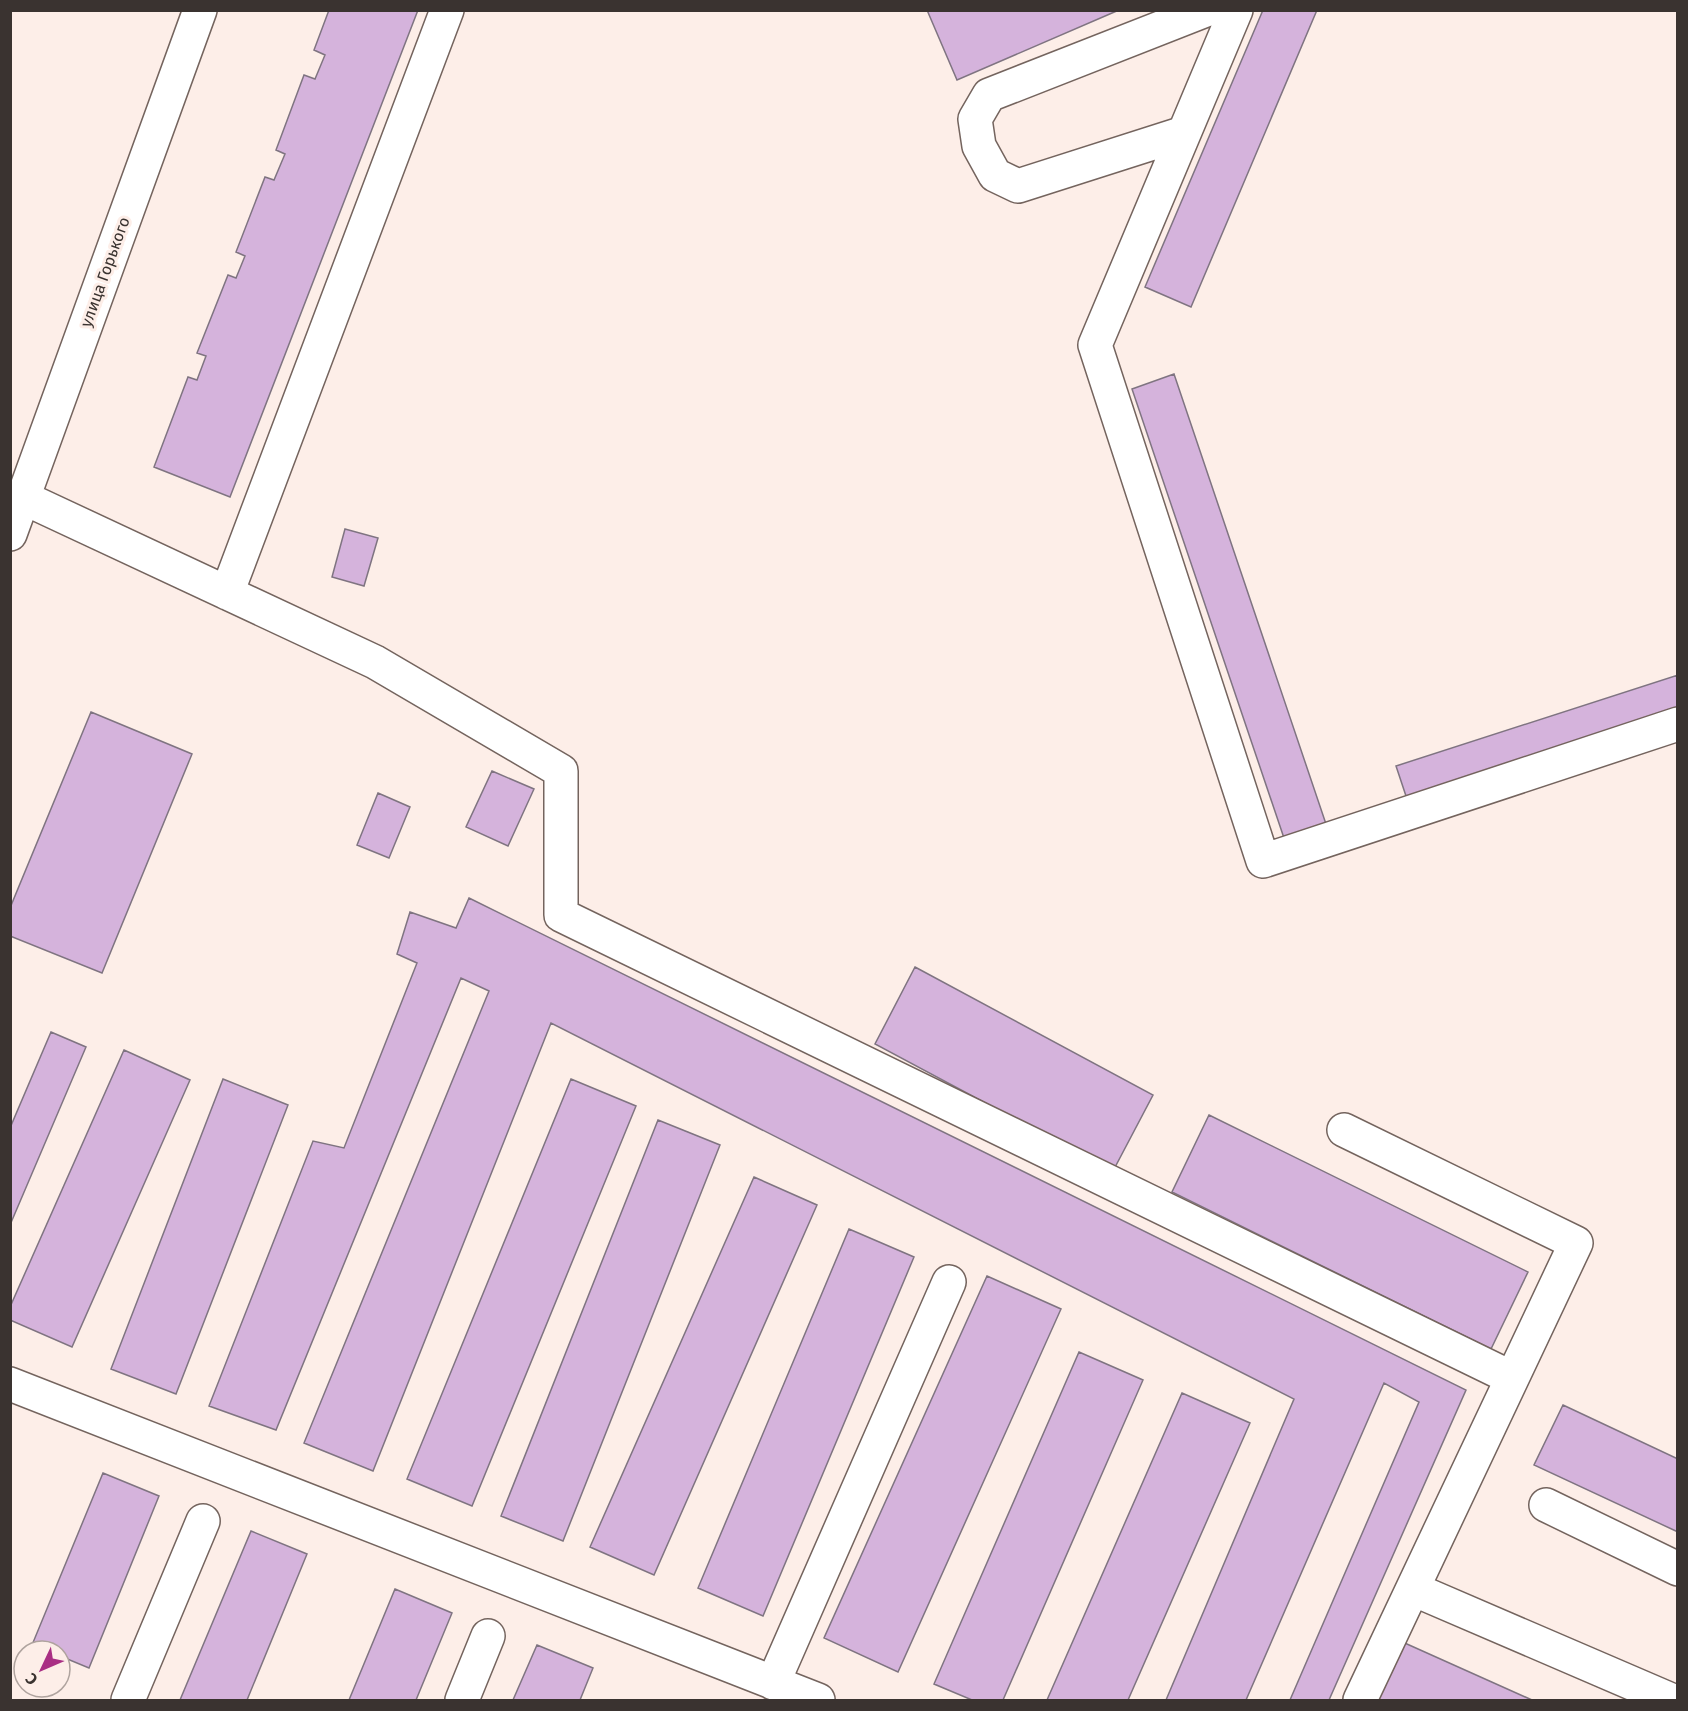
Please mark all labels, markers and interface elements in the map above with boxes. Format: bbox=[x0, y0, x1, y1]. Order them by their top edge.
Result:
street label: улица Горького bbox=[76, 214, 134, 330]
north arrow bbox=[12, 1639, 72, 1699]
text: С bbox=[21, 1669, 42, 1689]

